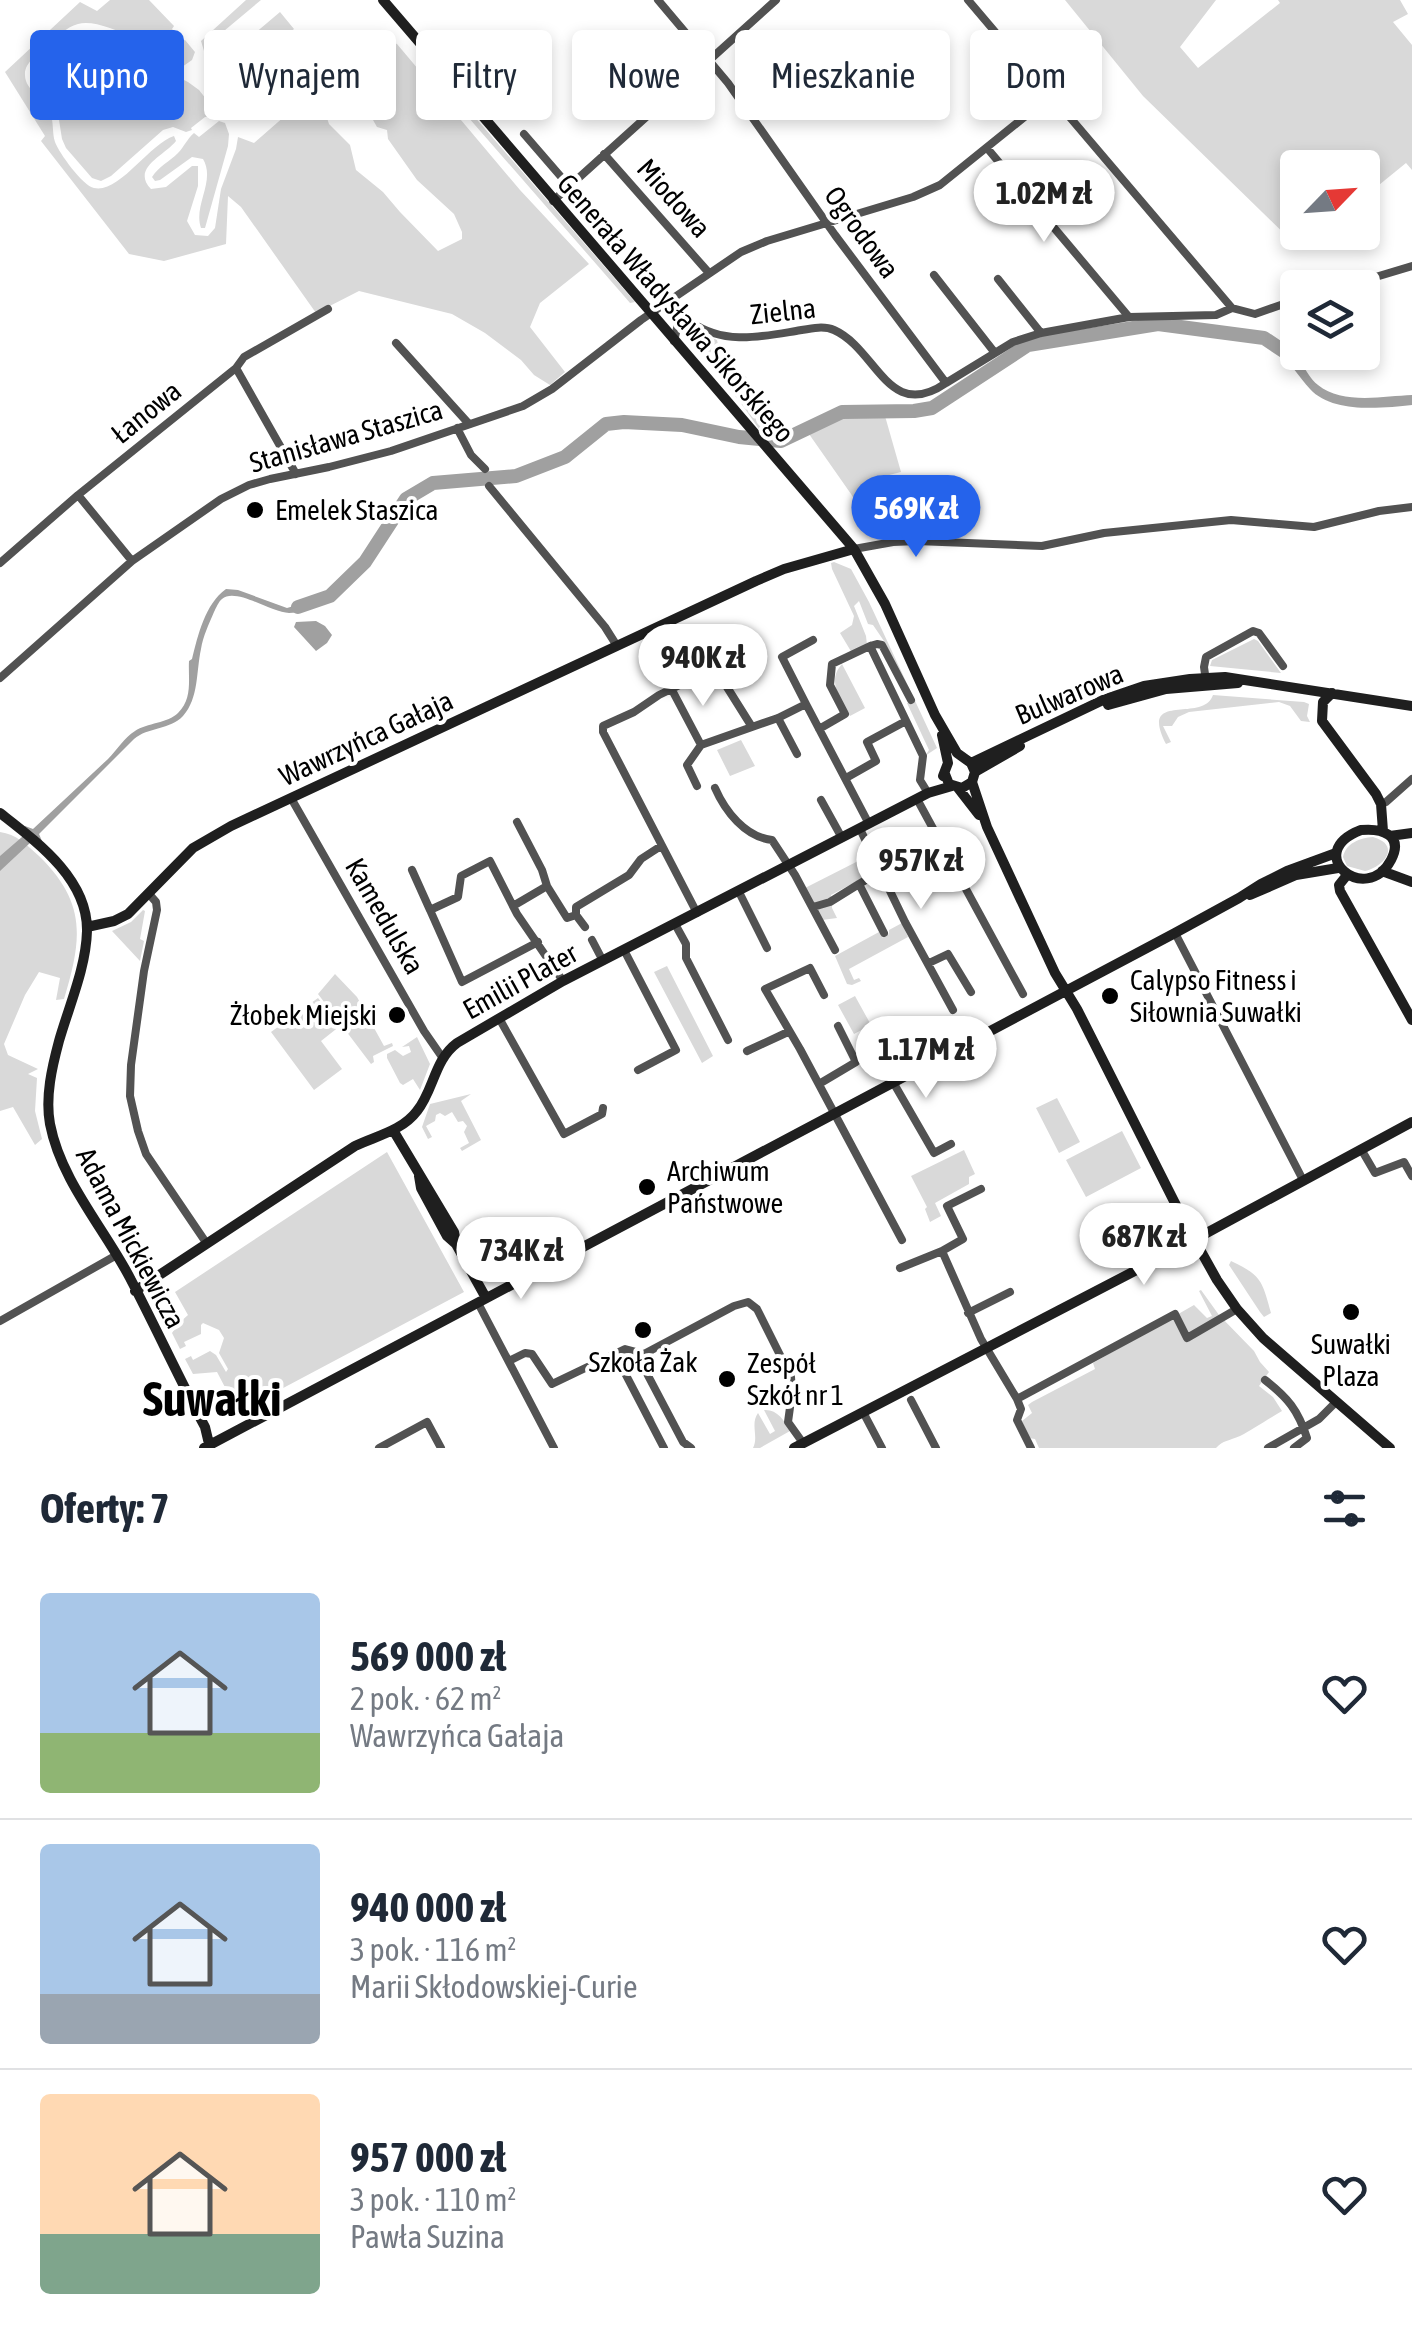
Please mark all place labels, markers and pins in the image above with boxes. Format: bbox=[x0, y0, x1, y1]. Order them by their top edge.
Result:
pin: 1.02M zł bbox=[941, 160, 1147, 245]
pin: 569K zł bbox=[824, 475, 1008, 560]
place label: Emelek Staszica bbox=[275, 494, 438, 526]
marker: Emelek Staszica bbox=[244, 499, 266, 521]
pin: 940K zł bbox=[611, 624, 795, 709]
pin: 957K zł bbox=[829, 827, 1013, 912]
place label: Calypso Fitness i Siłownia Suwałki bbox=[1130, 964, 1302, 1028]
marker: Calypso Fitness i Siłownia Suwałki bbox=[1099, 985, 1121, 1007]
place label: Żłobek Miejski bbox=[230, 999, 377, 1031]
marker: Żłobek Miejski bbox=[386, 1004, 408, 1026]
pin: 1.17M zł bbox=[823, 1016, 1029, 1101]
place label: Archiwum Państwowe bbox=[667, 1155, 783, 1219]
marker: Archiwum Państwowe bbox=[636, 1176, 658, 1198]
pin: 687K zł bbox=[1052, 1203, 1236, 1288]
pin: 734K zł bbox=[429, 1217, 613, 1302]
marker: Suwałki Plaza bbox=[1340, 1301, 1362, 1323]
marker: Szkoła Żak bbox=[632, 1319, 654, 1341]
place label: Suwałki Plaza bbox=[1311, 1328, 1391, 1392]
place label: Szkoła Żak bbox=[589, 1346, 697, 1378]
place label: Zespół Szkół nr 1 bbox=[747, 1347, 844, 1411]
marker: Zespół Szkół nr 1 bbox=[716, 1368, 738, 1390]

